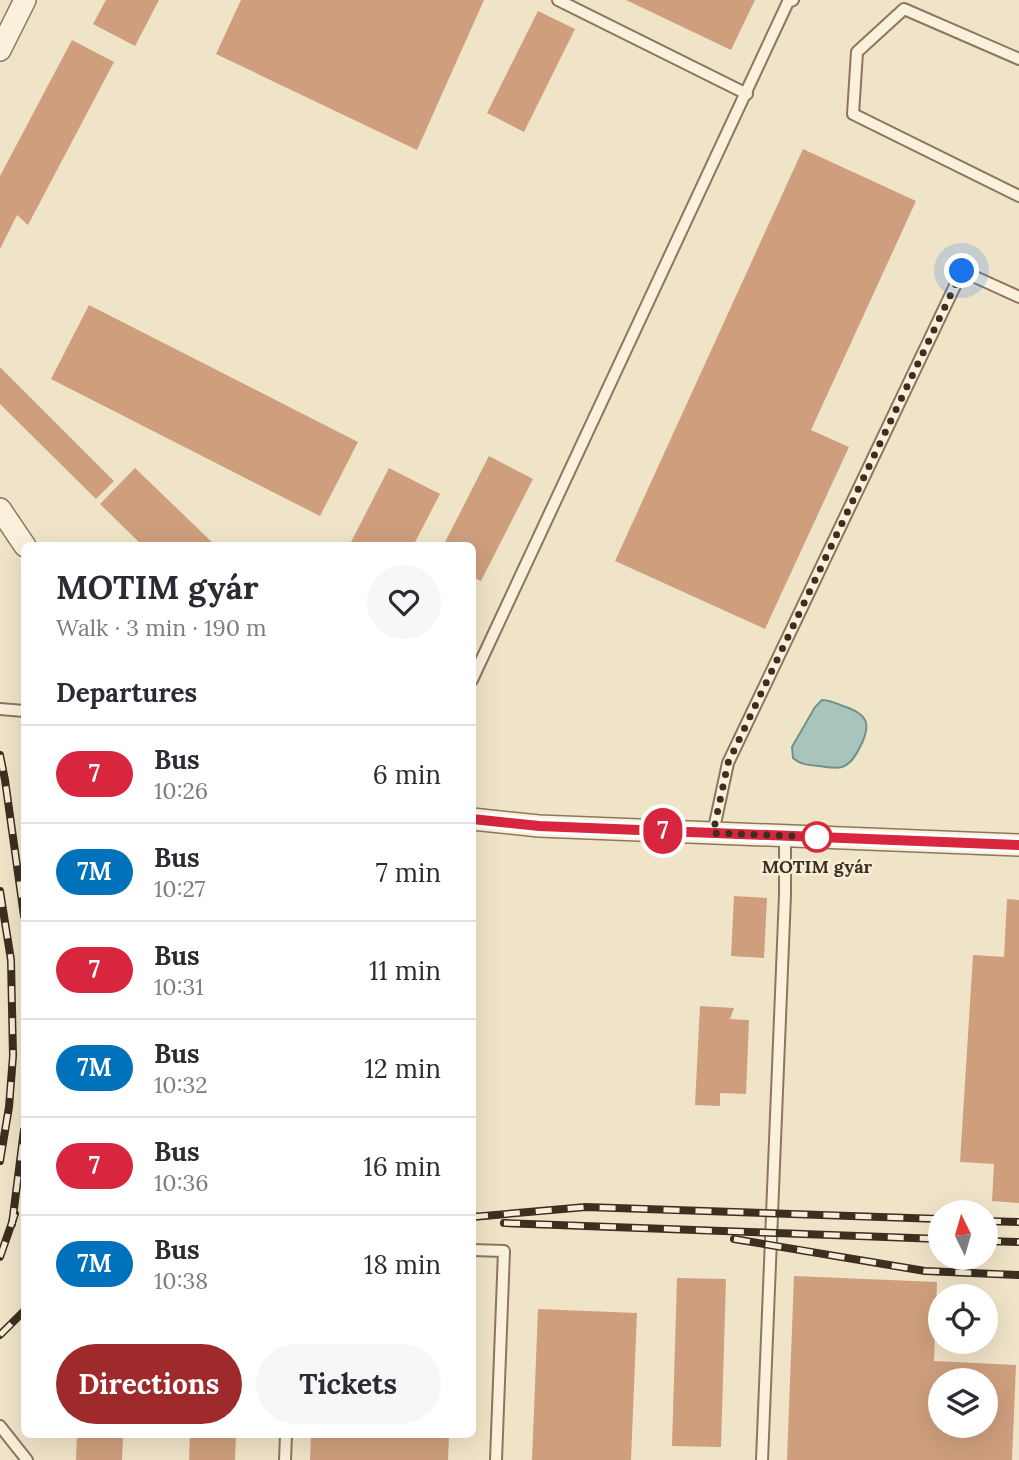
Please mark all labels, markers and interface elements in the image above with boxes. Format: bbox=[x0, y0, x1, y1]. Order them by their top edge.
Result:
your location bbox=[944, 253, 979, 288]
button: heart bbox=[367, 565, 441, 639]
text: MOTIM gyár bbox=[56, 566, 259, 608]
text: Walk · 3 min · 190 m bbox=[56, 613, 267, 642]
text: Departures bbox=[56, 676, 197, 709]
text: Bus bbox=[154, 743, 200, 776]
text: 7 bbox=[89, 758, 100, 789]
text: 6 min bbox=[373, 758, 441, 791]
text: 10:26 bbox=[154, 776, 208, 805]
line badge: 7 bbox=[640, 808, 686, 854]
text: 7 bbox=[657, 815, 669, 846]
marker: MOTIM gyár bbox=[802, 822, 832, 852]
text: Bus bbox=[154, 841, 200, 874]
place label: MOTIM gyár bbox=[762, 855, 873, 878]
text: 7M bbox=[77, 856, 112, 887]
text: 7 min bbox=[376, 856, 441, 889]
text: 10:27 bbox=[154, 874, 205, 903]
text: Bus bbox=[154, 939, 200, 972]
text: 7 bbox=[89, 954, 100, 985]
text: 11 min bbox=[369, 954, 441, 987]
text: 10:31 bbox=[154, 972, 204, 1001]
text: Bus bbox=[154, 1037, 200, 1070]
text: 7M bbox=[77, 1052, 112, 1083]
text: 12 min bbox=[364, 1052, 441, 1085]
text: 10:32 bbox=[154, 1070, 208, 1099]
text: Bus bbox=[154, 1135, 200, 1168]
text: 7 bbox=[89, 1150, 100, 1181]
text: 16 min bbox=[363, 1150, 441, 1183]
text: 10:36 bbox=[154, 1168, 209, 1197]
north arrow bbox=[928, 1200, 998, 1270]
map controls bbox=[928, 1200, 998, 1438]
text: Bus bbox=[154, 1233, 200, 1266]
text: 7M bbox=[77, 1248, 112, 1279]
text: 18 min bbox=[364, 1248, 441, 1281]
text: 10:38 bbox=[154, 1266, 208, 1295]
button: locate bbox=[928, 1284, 998, 1354]
button: Directions bbox=[56, 1344, 242, 1424]
button: Tickets bbox=[256, 1344, 441, 1424]
button: layers bbox=[928, 1368, 998, 1438]

